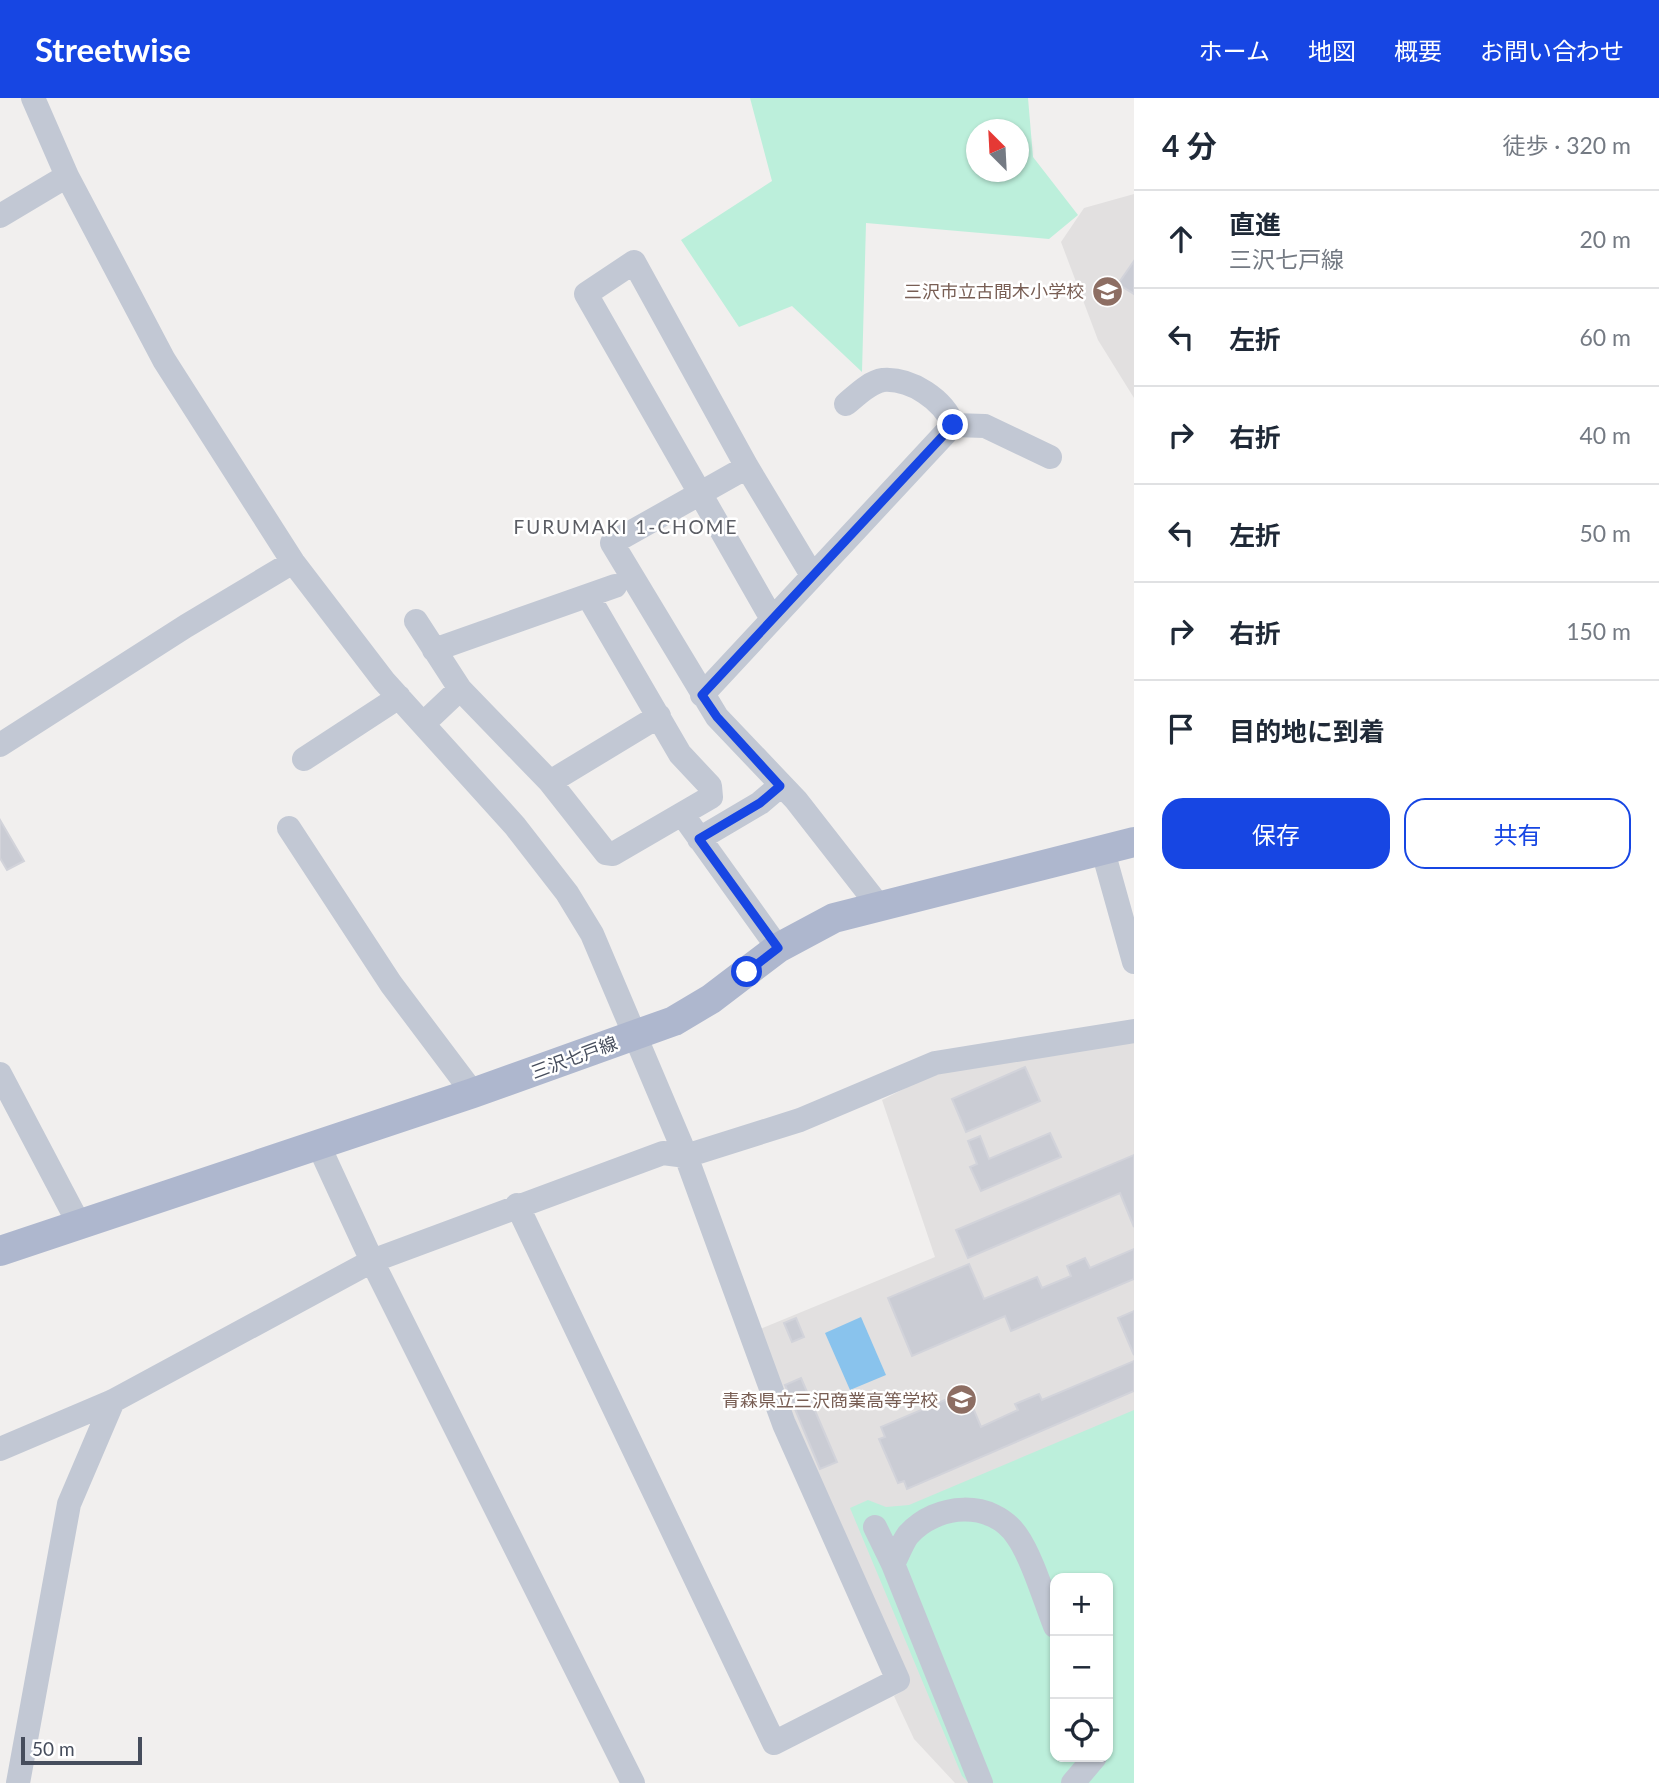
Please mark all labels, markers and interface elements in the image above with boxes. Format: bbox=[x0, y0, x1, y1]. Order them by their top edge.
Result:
text: Streetwise bbox=[35, 29, 191, 69]
text: ホーム bbox=[1199, 36, 1270, 65]
text: 地図 bbox=[1308, 36, 1356, 65]
text: 概要 bbox=[1394, 36, 1442, 65]
text: お問い合わせ bbox=[1480, 36, 1624, 65]
north arrow bbox=[966, 119, 1029, 182]
text: 4 分 bbox=[1162, 127, 1217, 163]
text: 徒歩 · 320 m bbox=[1502, 131, 1631, 159]
text: 直進 bbox=[1229, 208, 1281, 240]
icon: ahead bbox=[1162, 220, 1200, 258]
text: 20 m bbox=[1580, 225, 1631, 253]
text: 三沢七戸線 bbox=[1229, 245, 1344, 273]
school or university icon: 三沢市立古間木小学校 bbox=[1090, 274, 1124, 308]
place label: 三沢市立古間木小学校 bbox=[904, 280, 1084, 302]
icon: left bbox=[1162, 318, 1200, 356]
text: 左折 bbox=[1229, 323, 1281, 355]
text: 60 m bbox=[1580, 323, 1631, 351]
route end bbox=[937, 409, 968, 440]
icon: right bbox=[1162, 416, 1200, 454]
text: 右折 bbox=[1229, 421, 1281, 453]
text: 40 m bbox=[1580, 421, 1631, 449]
icon: left bbox=[1162, 514, 1200, 552]
district label: FURUMAKI 1-CHOME bbox=[514, 515, 738, 538]
text: 左折 bbox=[1229, 519, 1281, 551]
text: 50 m bbox=[1580, 519, 1631, 547]
icon: right bbox=[1162, 612, 1200, 650]
text: 右折 bbox=[1229, 617, 1281, 649]
text: 150 m bbox=[1566, 617, 1631, 645]
icon: arrive bbox=[1162, 710, 1200, 748]
text: 目的地に到着 bbox=[1229, 715, 1385, 747]
button: 保存 bbox=[1162, 798, 1390, 869]
button: 共有 bbox=[1404, 798, 1631, 869]
route start bbox=[731, 956, 762, 987]
street label: 三沢七戸線 bbox=[528, 1031, 620, 1083]
school or university icon: 青森県立三沢商業高等学校 bbox=[944, 1383, 978, 1417]
place label: 青森県立三沢商業高等学校 bbox=[722, 1389, 938, 1411]
map controls bbox=[1050, 1573, 1113, 1762]
button: + bbox=[1050, 1573, 1113, 1636]
button: − bbox=[1050, 1636, 1113, 1699]
button: locate bbox=[1050, 1699, 1113, 1762]
scale bar bbox=[21, 1734, 142, 1766]
text: 50 m bbox=[32, 1737, 75, 1760]

